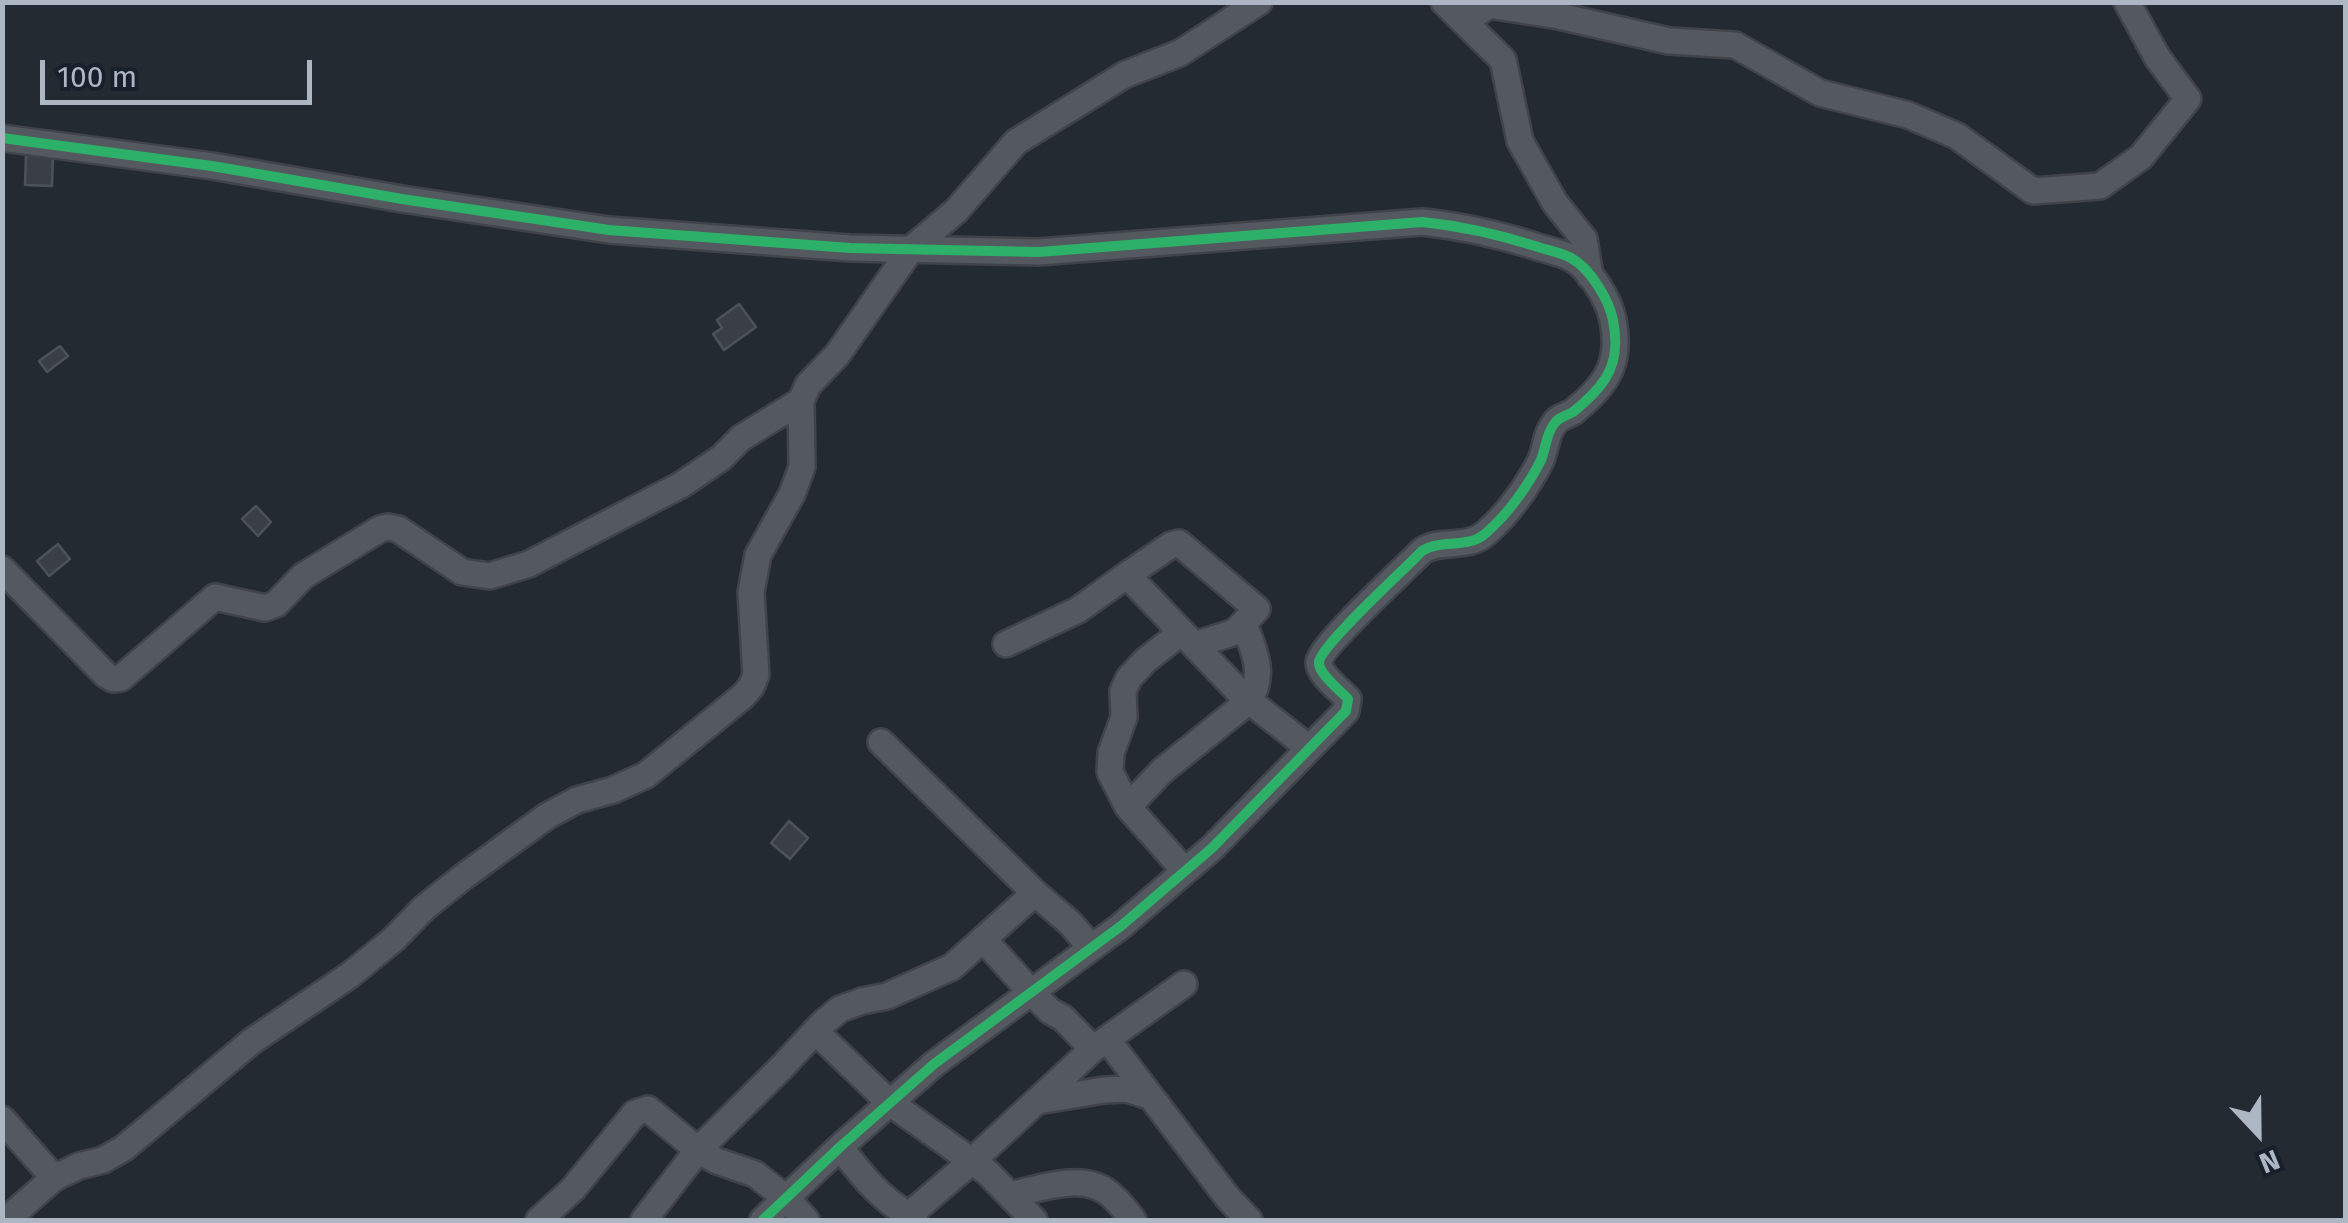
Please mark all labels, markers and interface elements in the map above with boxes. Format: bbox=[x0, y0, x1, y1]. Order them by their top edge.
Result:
scale bar bbox=[45, 40, 318, 102]
text: 100 m bbox=[57, 59, 137, 95]
north arrow bbox=[2208, 1083, 2308, 1183]
text: N bbox=[2255, 1142, 2284, 1180]

